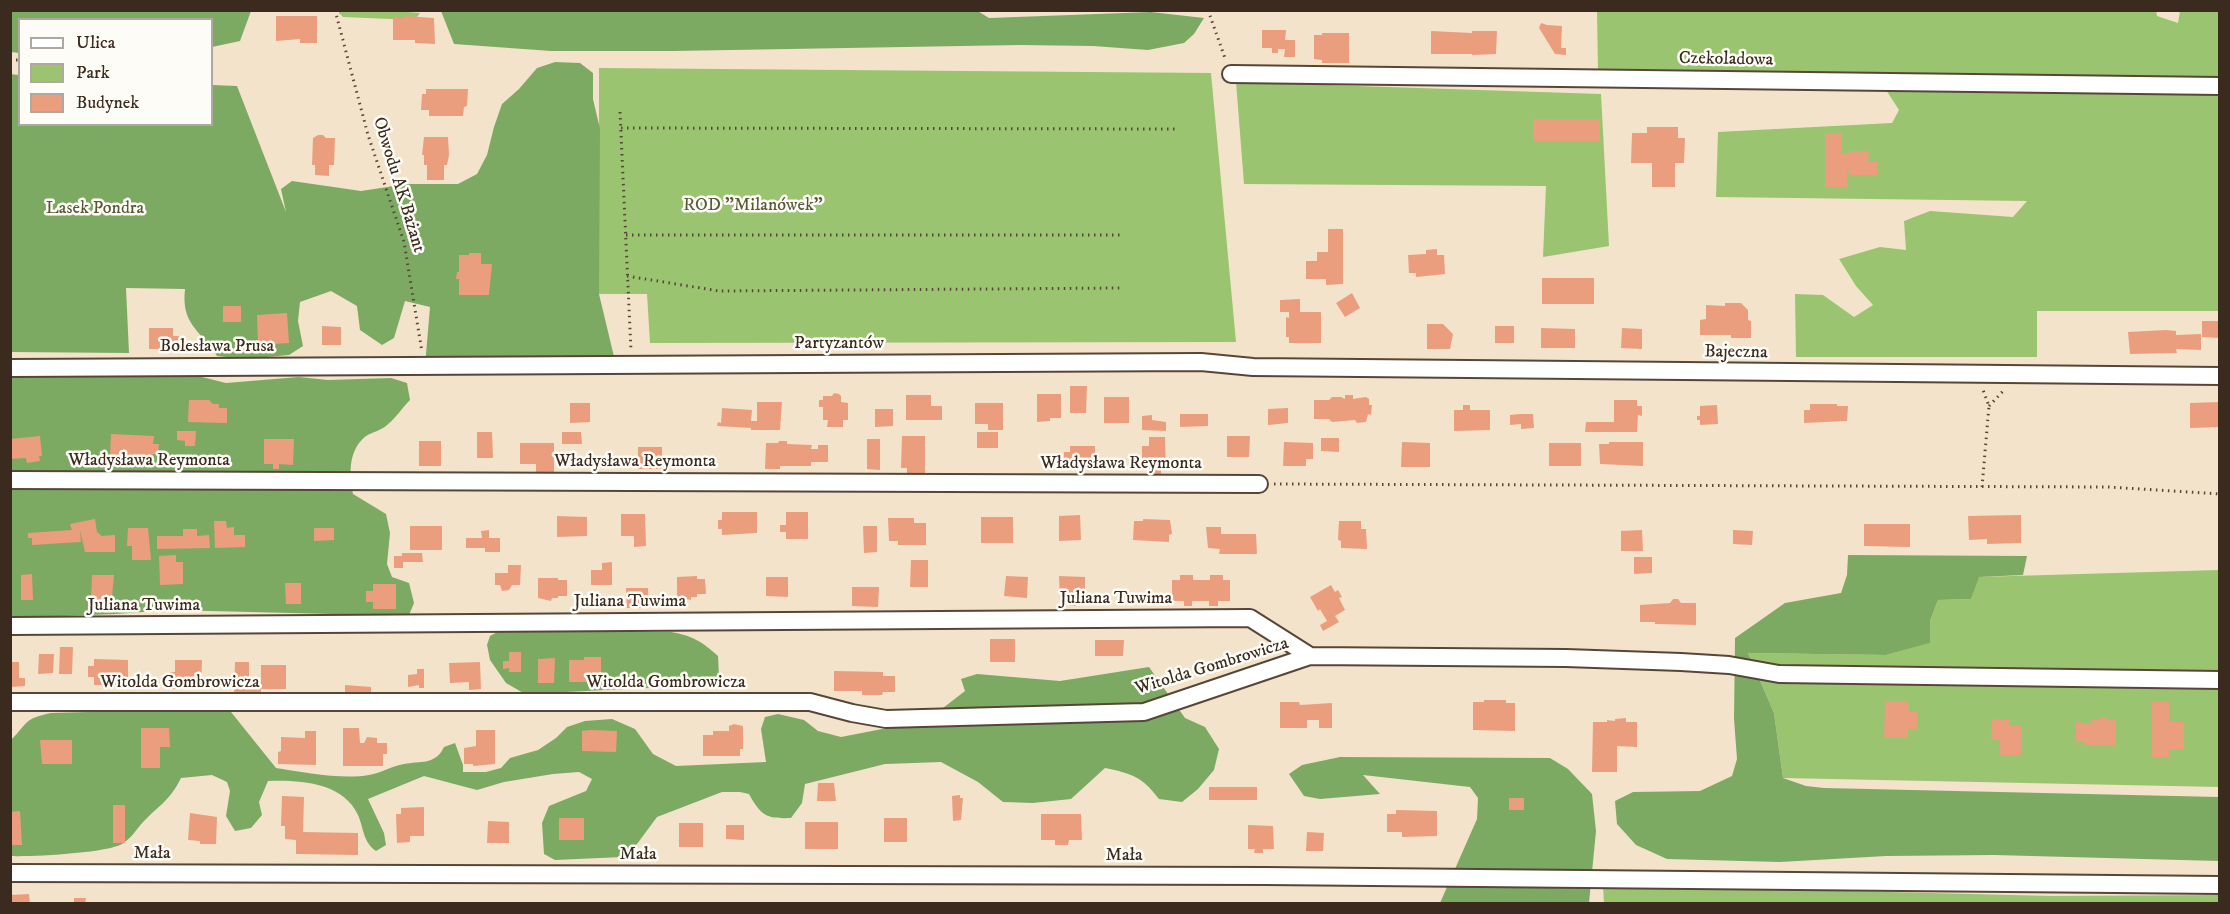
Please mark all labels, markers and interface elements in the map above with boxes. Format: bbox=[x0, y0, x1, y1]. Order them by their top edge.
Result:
legend bbox=[18, 18, 213, 126]
text: Ulica bbox=[76, 32, 115, 54]
street label: Czekoladowa bbox=[1679, 48, 1773, 72]
text: Park bbox=[76, 62, 110, 84]
text: Budynek bbox=[76, 92, 139, 114]
street label: Obwodu AK Bażant bbox=[367, 115, 429, 255]
park label: ROD "Milanówek" bbox=[683, 195, 823, 217]
park label: Lasek Pondra bbox=[46, 198, 144, 220]
street label: Partyzantów bbox=[794, 333, 884, 355]
street label: Bolesława Prusa bbox=[160, 336, 274, 358]
street label: Bajeczna bbox=[1704, 342, 1768, 364]
street label: Władysława Reymonta bbox=[68, 450, 230, 472]
street label: Władysława Reymonta bbox=[554, 451, 716, 473]
street label: Władysława Reymonta bbox=[1040, 453, 1202, 475]
street label: Juliana Tuwima bbox=[1060, 588, 1172, 610]
street label: Juliana Tuwima bbox=[574, 591, 686, 613]
street label: Juliana Tuwima bbox=[88, 595, 200, 617]
street label: Witolda Gombrowicza bbox=[1133, 633, 1291, 701]
street label: Witolda Gombrowicza bbox=[100, 672, 260, 694]
street label: Witolda Gombrowicza bbox=[586, 672, 746, 694]
street label: Mała bbox=[133, 843, 171, 865]
street label: Mała bbox=[619, 844, 657, 866]
street label: Mała bbox=[1105, 845, 1143, 867]

